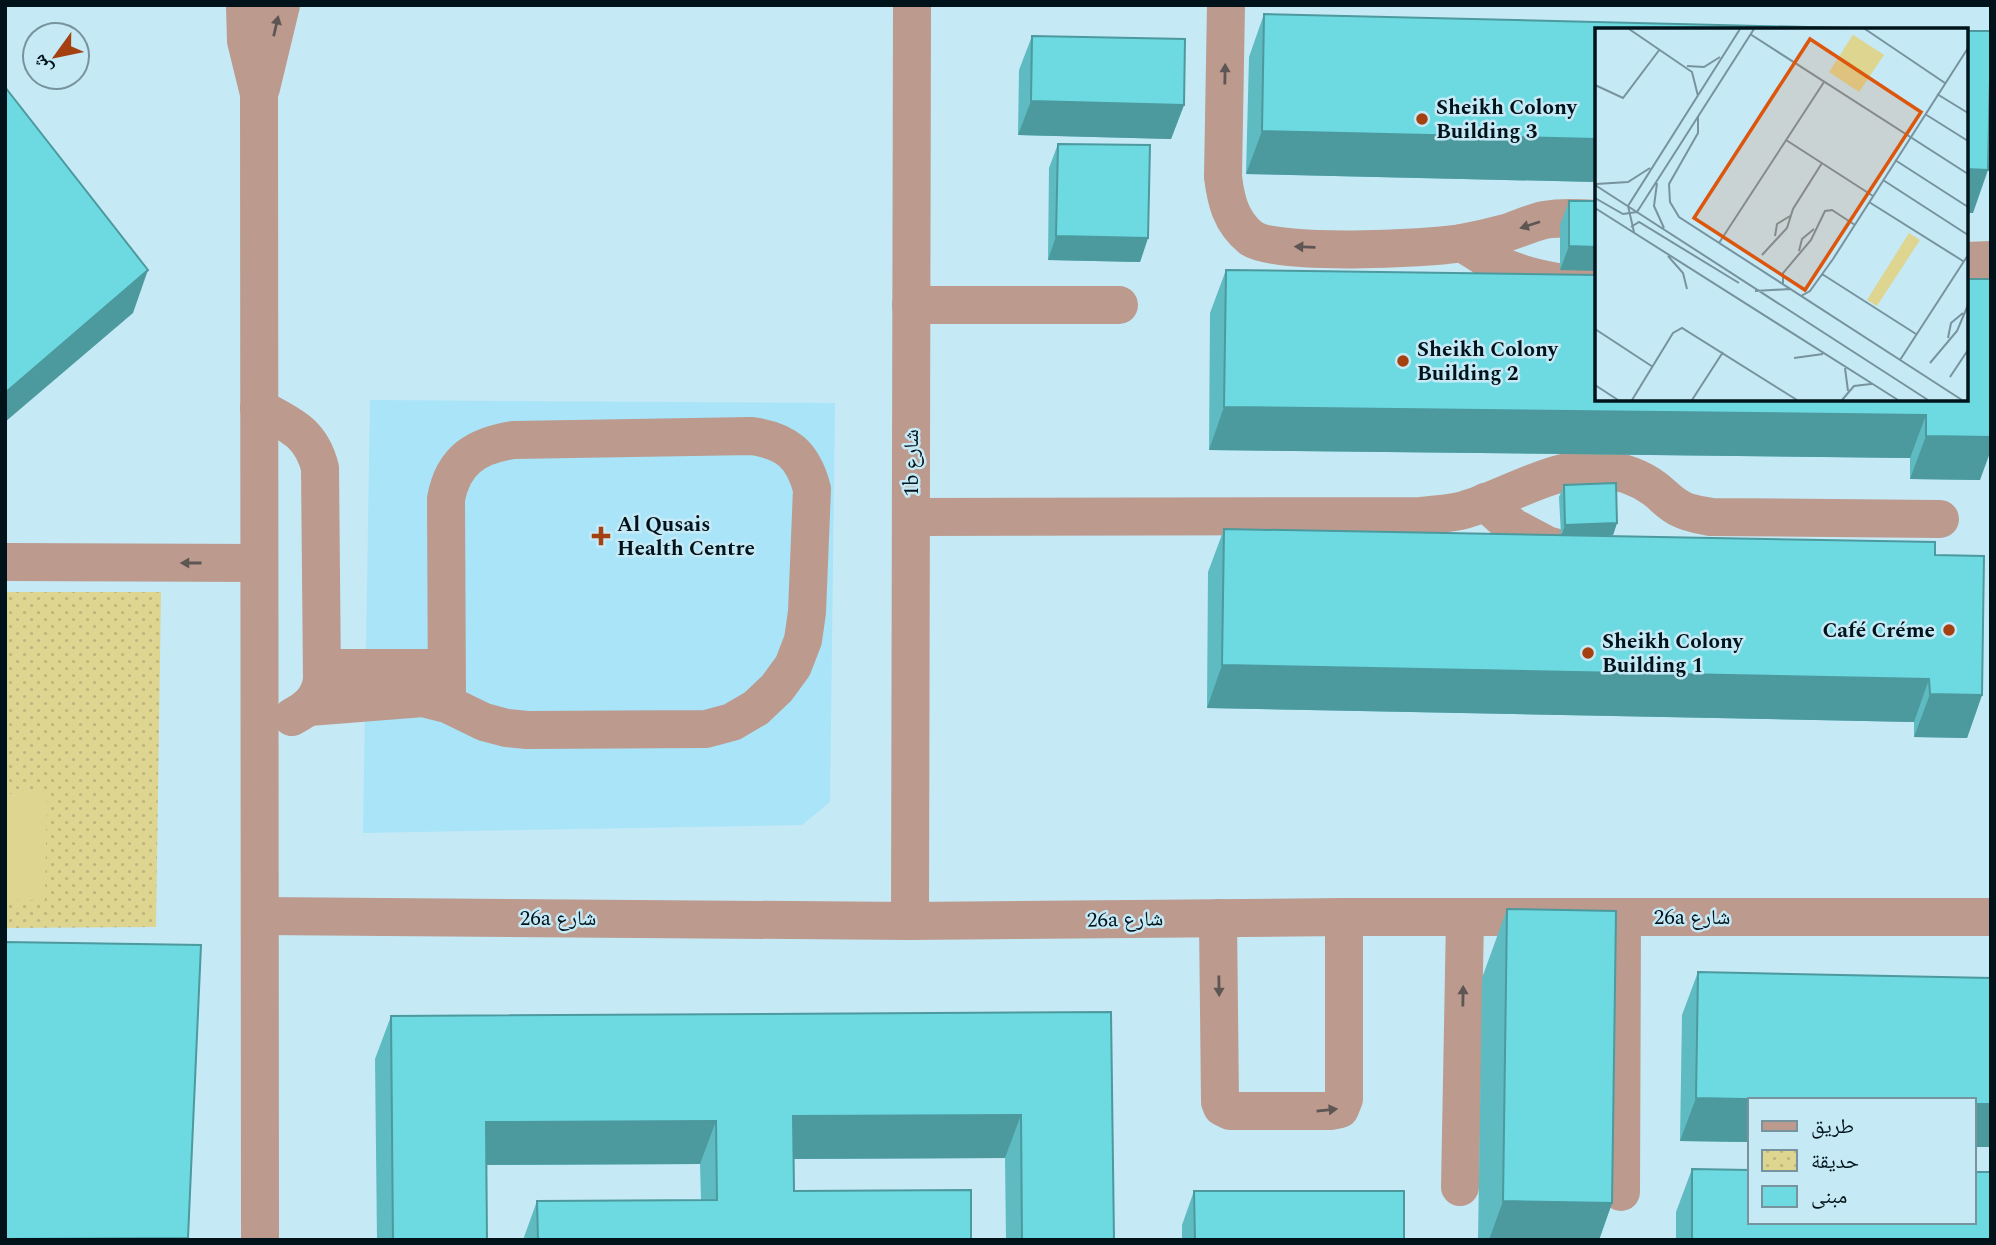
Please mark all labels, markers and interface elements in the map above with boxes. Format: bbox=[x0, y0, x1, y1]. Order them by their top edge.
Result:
one-way arrow bbox=[271, 15, 282, 37]
north arrow bbox=[21, 21, 91, 91]
inset map bbox=[1595, 28, 1968, 401]
text: ش bbox=[25, 48, 61, 81]
one-way arrow bbox=[1219, 63, 1231, 85]
place label: Sheikh Colony Building 3 bbox=[1436, 92, 1578, 148]
marker: Sheikh Colony Building 3 bbox=[1414, 111, 1430, 127]
one-way arrow bbox=[1519, 220, 1540, 231]
one-way arrow bbox=[1294, 242, 1316, 253]
place label: Sheikh Colony Building 2 bbox=[1417, 334, 1559, 390]
marker: Sheikh Colony Building 2 bbox=[1395, 353, 1411, 369]
street label: 1b شارع bbox=[896, 429, 928, 497]
place label: Al Qusais Health Centre bbox=[617, 509, 755, 565]
marker: Al Qusais Health Centre bbox=[591, 526, 611, 546]
one-way arrow bbox=[180, 557, 202, 569]
place label: Café Créme bbox=[1822, 615, 1935, 647]
marker: Café Créme bbox=[1941, 622, 1957, 638]
place label: Sheikh Colony Building 1 bbox=[1602, 626, 1744, 682]
marker: Sheikh Colony Building 1 bbox=[1580, 645, 1596, 661]
street label: 26a شارع bbox=[1654, 902, 1730, 934]
street label: 26a شارع bbox=[520, 903, 596, 935]
street label: 26a شارع bbox=[1087, 903, 1164, 937]
one-way arrow bbox=[1213, 975, 1224, 997]
one-way arrow bbox=[1457, 985, 1469, 1007]
legend bbox=[1748, 1098, 1975, 1224]
one-way arrow bbox=[1316, 1104, 1338, 1115]
text: طريق bbox=[1811, 1111, 1854, 1143]
text: حديقة bbox=[1811, 1146, 1859, 1178]
text: مبنى bbox=[1811, 1181, 1847, 1213]

